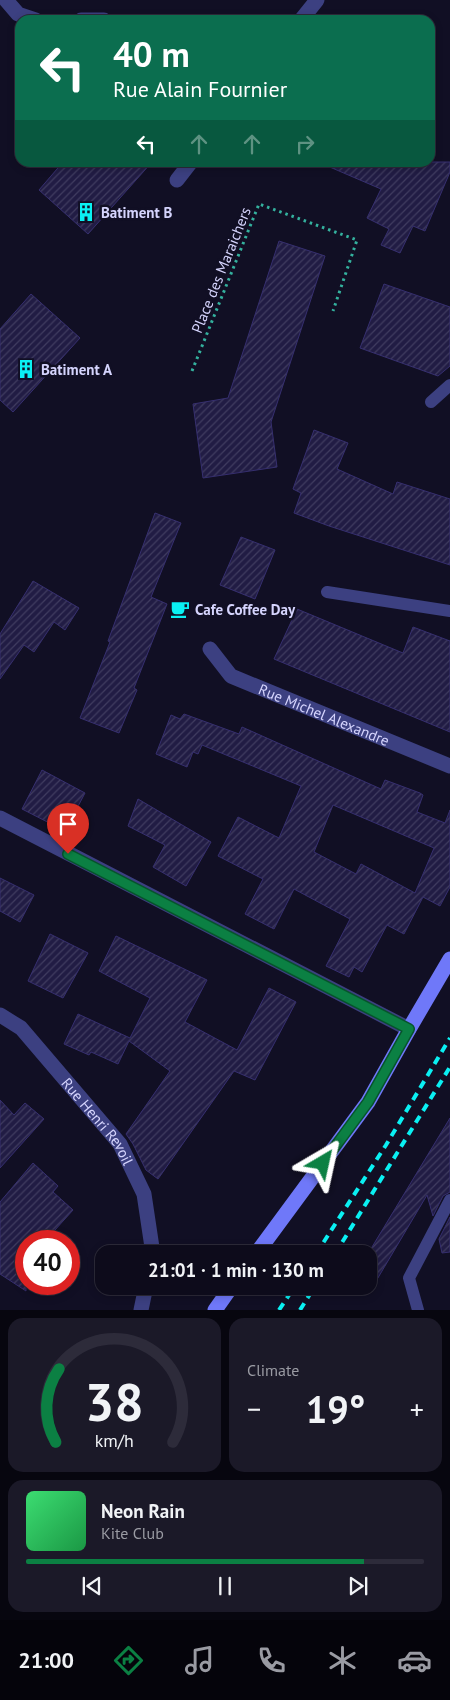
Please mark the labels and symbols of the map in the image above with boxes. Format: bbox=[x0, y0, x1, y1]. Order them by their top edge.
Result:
building icon: Batiment B bbox=[75, 201, 97, 223]
place label: Batiment B bbox=[101, 203, 172, 222]
street label: Place des Maraichers bbox=[187, 204, 255, 336]
building icon: Batiment A bbox=[15, 358, 37, 380]
place label: Batiment A bbox=[41, 360, 113, 379]
cafe icon: Cafe Coffee Day bbox=[169, 598, 191, 620]
place label: Cafe Coffee Day bbox=[195, 600, 296, 619]
street label: Rue Michel Alexandre bbox=[256, 679, 392, 750]
pin bbox=[47, 803, 89, 854]
street label: Rue Henri Revoil bbox=[58, 1074, 138, 1169]
position arrow bbox=[296, 1136, 348, 1188]
speed limit sign: 40 bbox=[15, 1230, 80, 1295]

